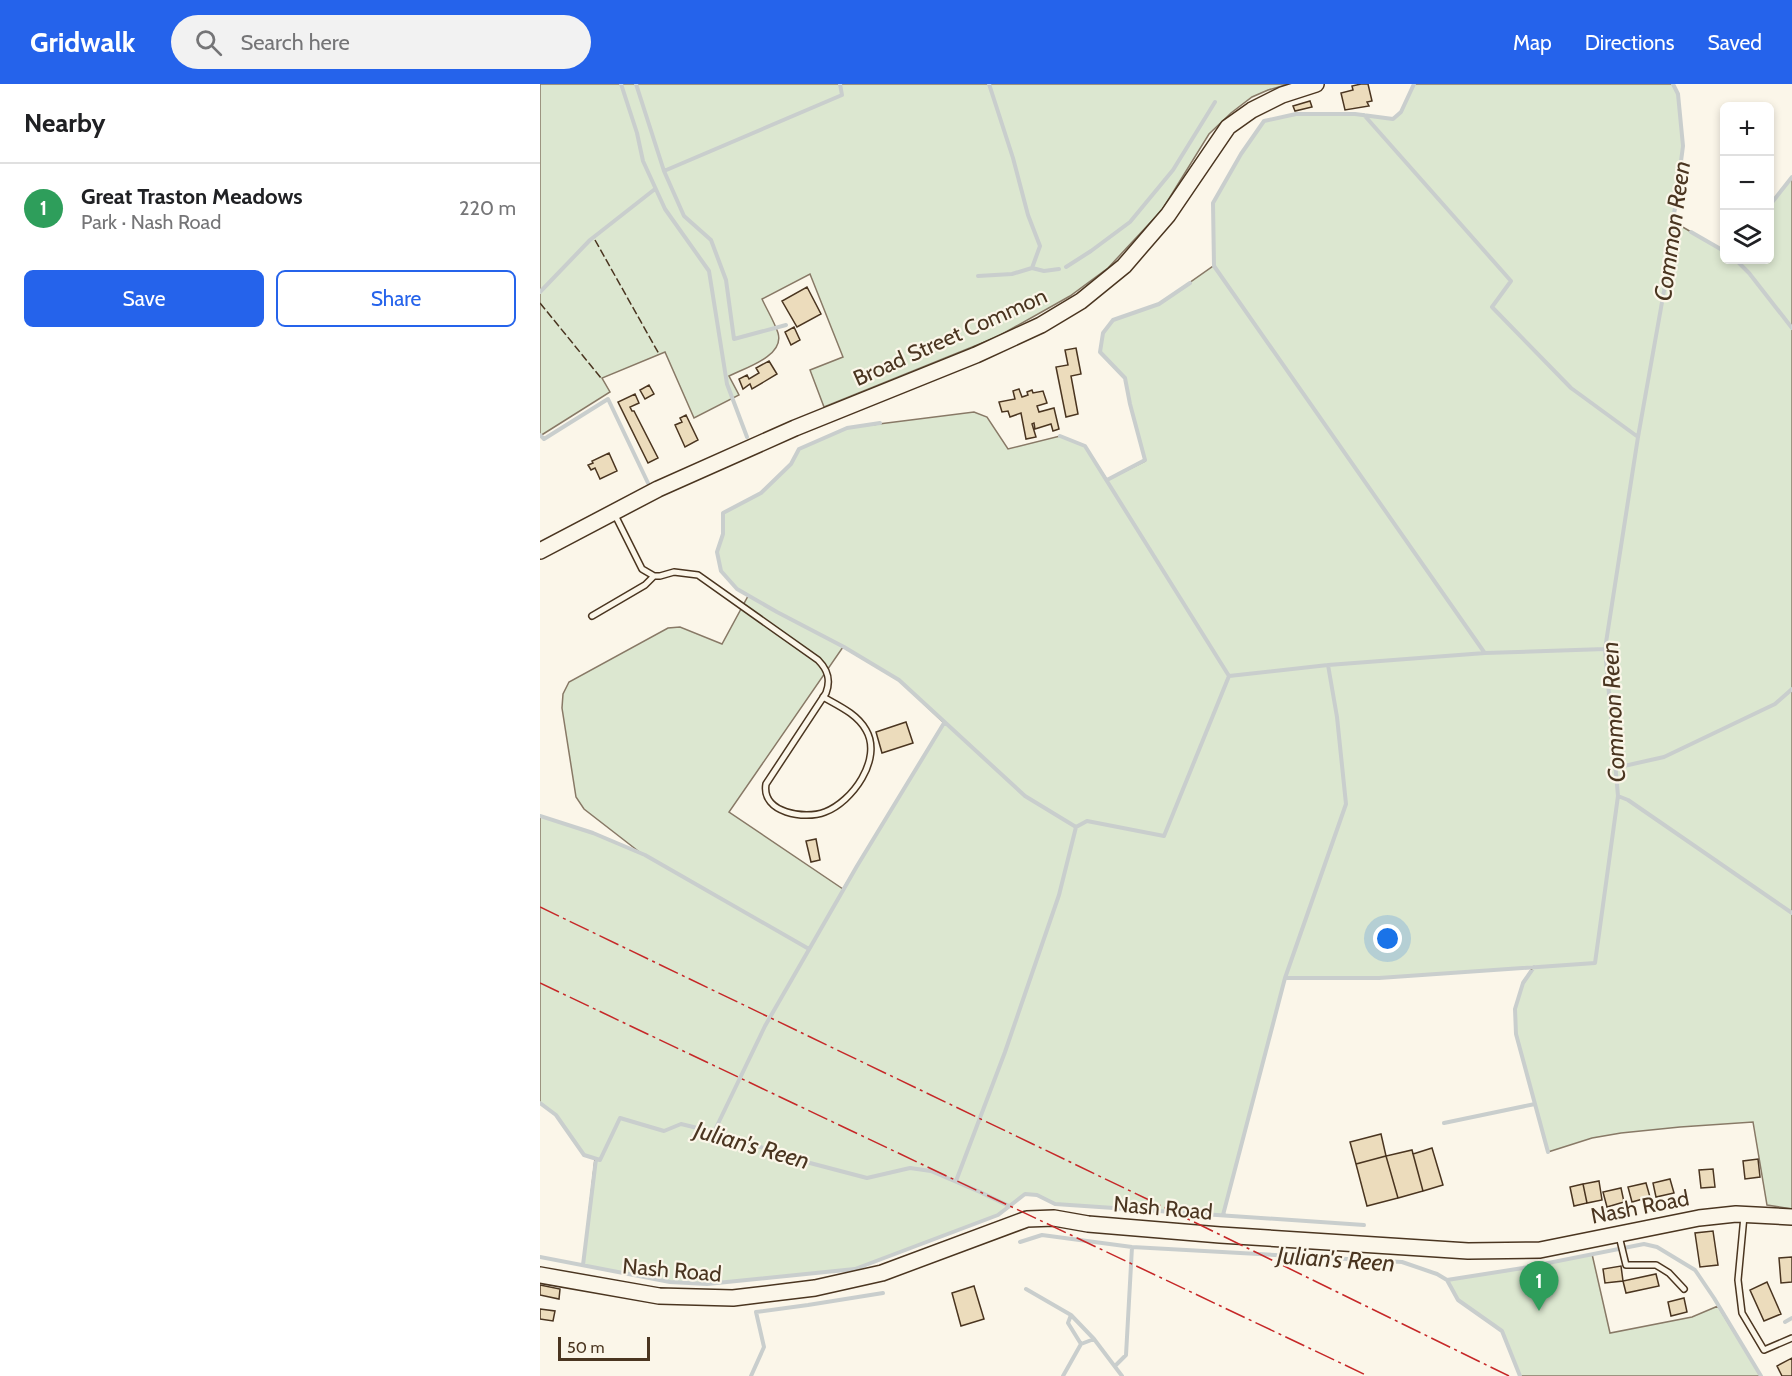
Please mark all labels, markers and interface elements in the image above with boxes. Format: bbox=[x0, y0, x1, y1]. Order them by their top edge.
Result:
search box bbox=[171, 15, 591, 69]
text: Gridwalk bbox=[30, 25, 135, 59]
icon: search bbox=[192, 26, 225, 59]
text: Search here bbox=[240, 29, 350, 56]
text: Map bbox=[1513, 30, 1552, 55]
text: Directions bbox=[1585, 30, 1674, 55]
text: Saved bbox=[1707, 30, 1762, 55]
map controls bbox=[1720, 102, 1774, 264]
button: + bbox=[1720, 102, 1774, 156]
text: Nearby bbox=[24, 107, 105, 139]
button: − bbox=[1720, 156, 1774, 210]
water label: Common Reen bbox=[1648, 159, 1696, 303]
text: Great Traston Meadows bbox=[81, 183, 303, 210]
text: 1 bbox=[40, 196, 47, 220]
text: 220 m bbox=[459, 196, 516, 220]
text: Park · Nash Road bbox=[81, 210, 221, 234]
button: layers bbox=[1720, 210, 1774, 264]
button: Save bbox=[24, 270, 264, 327]
button: Share bbox=[276, 270, 516, 327]
street label: Broad Street Common bbox=[849, 282, 1051, 392]
water label: Common Reen bbox=[1595, 641, 1631, 783]
your location bbox=[1373, 924, 1402, 953]
water label: Julian's Reen bbox=[689, 1114, 813, 1175]
street label: Nash Road bbox=[1589, 1184, 1691, 1230]
street label: Nash Road bbox=[1112, 1190, 1214, 1226]
water label: Julian's Reen bbox=[1274, 1240, 1396, 1278]
street label: Nash Road bbox=[621, 1252, 723, 1288]
pin: 1 bbox=[1520, 1262, 1558, 1311]
scale bar bbox=[558, 1334, 650, 1362]
text: 50 m bbox=[567, 1338, 604, 1357]

